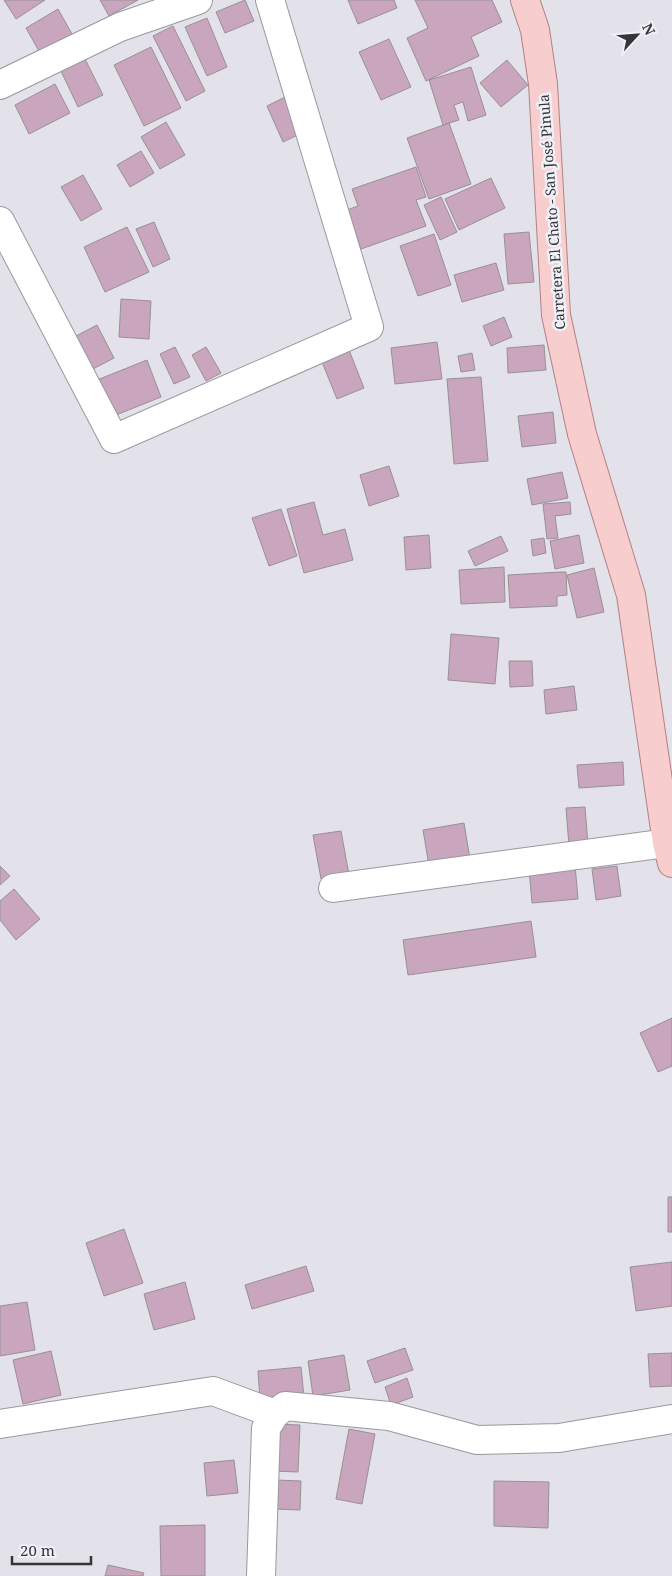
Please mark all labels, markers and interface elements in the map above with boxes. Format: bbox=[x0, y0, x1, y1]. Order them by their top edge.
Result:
north arrow bbox=[612, 10, 662, 60]
text: N bbox=[638, 20, 660, 38]
street label: Carretera El Chato - San José Pinula bbox=[534, 94, 569, 330]
scale bar bbox=[12, 1534, 91, 1566]
text: 20 m bbox=[20, 1540, 55, 1560]

